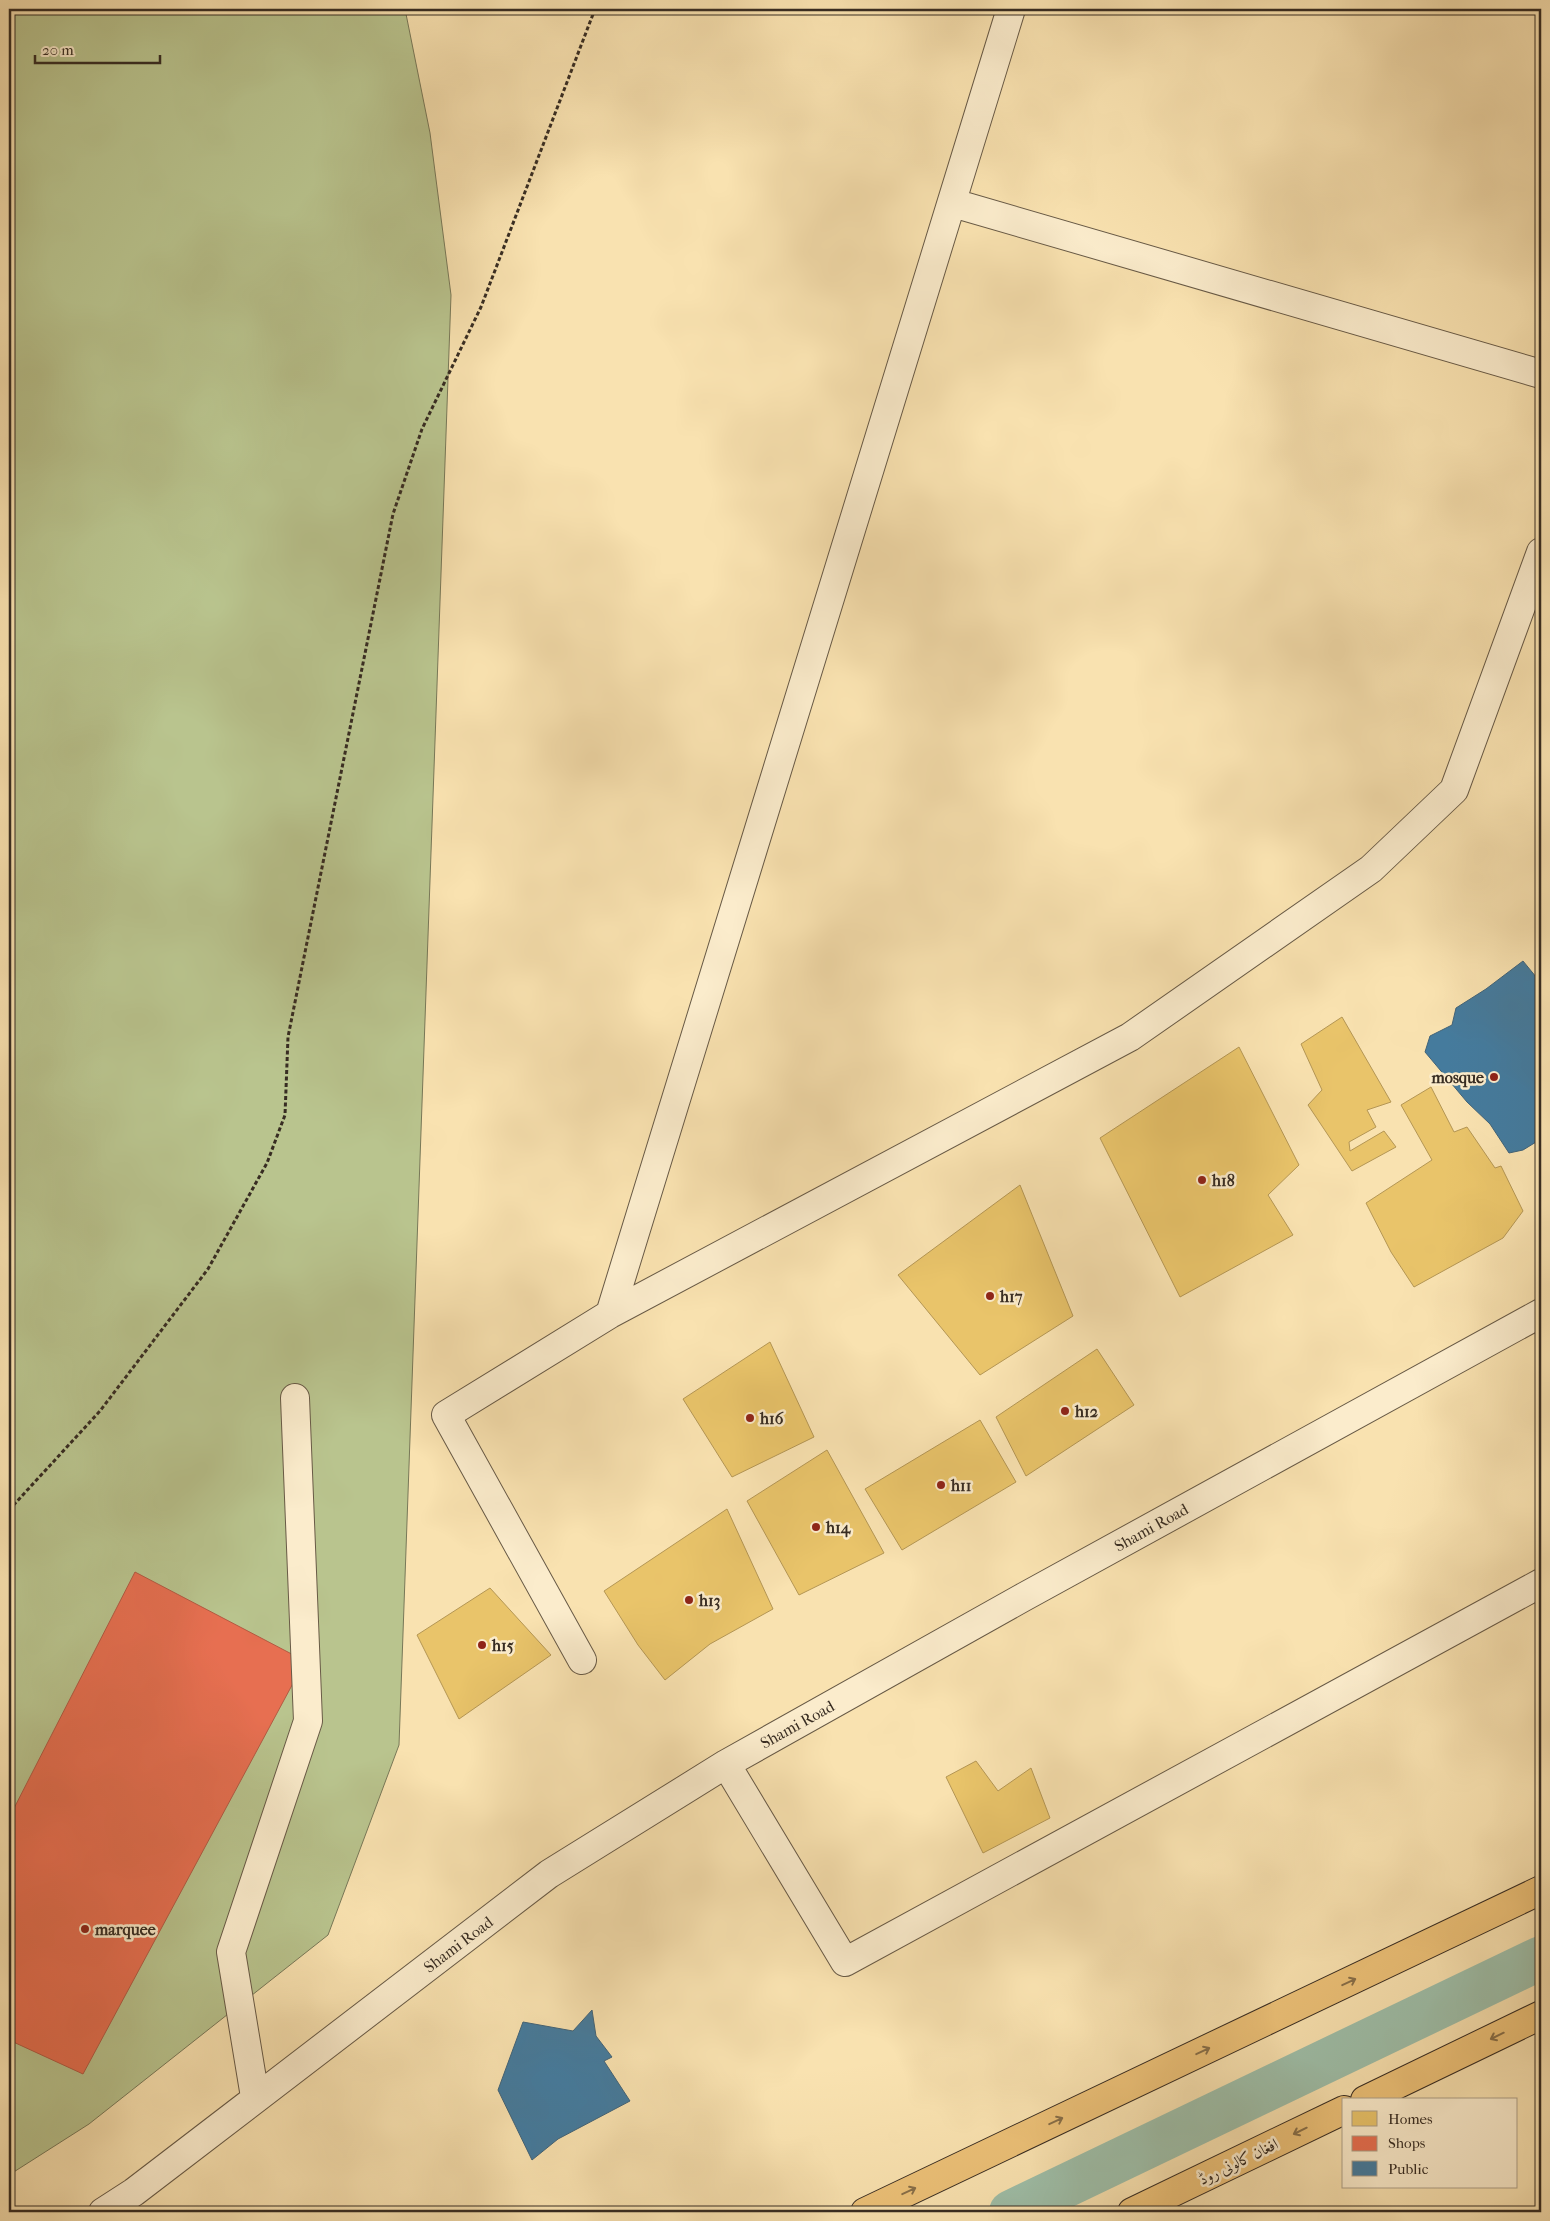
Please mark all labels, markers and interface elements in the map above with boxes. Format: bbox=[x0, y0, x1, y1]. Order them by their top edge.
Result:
scale bar bbox=[35, 32, 160, 64]
text: 20 m bbox=[42, 41, 74, 59]
place label: mosque bbox=[1431, 1068, 1484, 1088]
marker: mosque bbox=[1488, 1071, 1500, 1083]
place label: h18 bbox=[1211, 1171, 1235, 1190]
marker: h18 bbox=[1196, 1174, 1208, 1186]
place label: h17 bbox=[999, 1287, 1023, 1306]
marker: h17 bbox=[984, 1290, 996, 1302]
place label: h12 bbox=[1074, 1402, 1098, 1421]
marker: h12 bbox=[1059, 1405, 1071, 1417]
place label: h16 bbox=[759, 1409, 784, 1428]
marker: h16 bbox=[744, 1412, 756, 1424]
place label: h11 bbox=[950, 1476, 972, 1495]
marker: h11 bbox=[935, 1479, 947, 1491]
street label: Shami Road bbox=[1111, 1499, 1192, 1556]
place label: h14 bbox=[825, 1518, 852, 1538]
marker: h14 bbox=[810, 1521, 822, 1533]
place label: h13 bbox=[698, 1591, 720, 1611]
marker: h13 bbox=[683, 1594, 695, 1606]
place label: h15 bbox=[491, 1636, 514, 1655]
marker: h15 bbox=[476, 1639, 488, 1651]
street label: Shami Road bbox=[757, 1696, 838, 1753]
street label: Shami Road bbox=[420, 1912, 497, 1977]
place label: marquee bbox=[94, 1920, 156, 1940]
marker: marquee bbox=[79, 1923, 91, 1935]
one-way arrow bbox=[1342, 1976, 1357, 1986]
one-way arrow bbox=[1490, 2032, 1505, 2041]
one-way arrow bbox=[1195, 2046, 1210, 2056]
legend bbox=[1342, 2098, 1518, 2188]
text: Homes bbox=[1388, 2110, 1433, 2128]
one-way arrow bbox=[1048, 2116, 1063, 2126]
one-way arrow bbox=[1293, 2127, 1308, 2136]
street label: افغان کالونی روڈ bbox=[1195, 2134, 1282, 2190]
text: Shops bbox=[1388, 2134, 1426, 2152]
text: Public bbox=[1388, 2160, 1429, 2178]
one-way arrow bbox=[901, 2186, 916, 2196]

